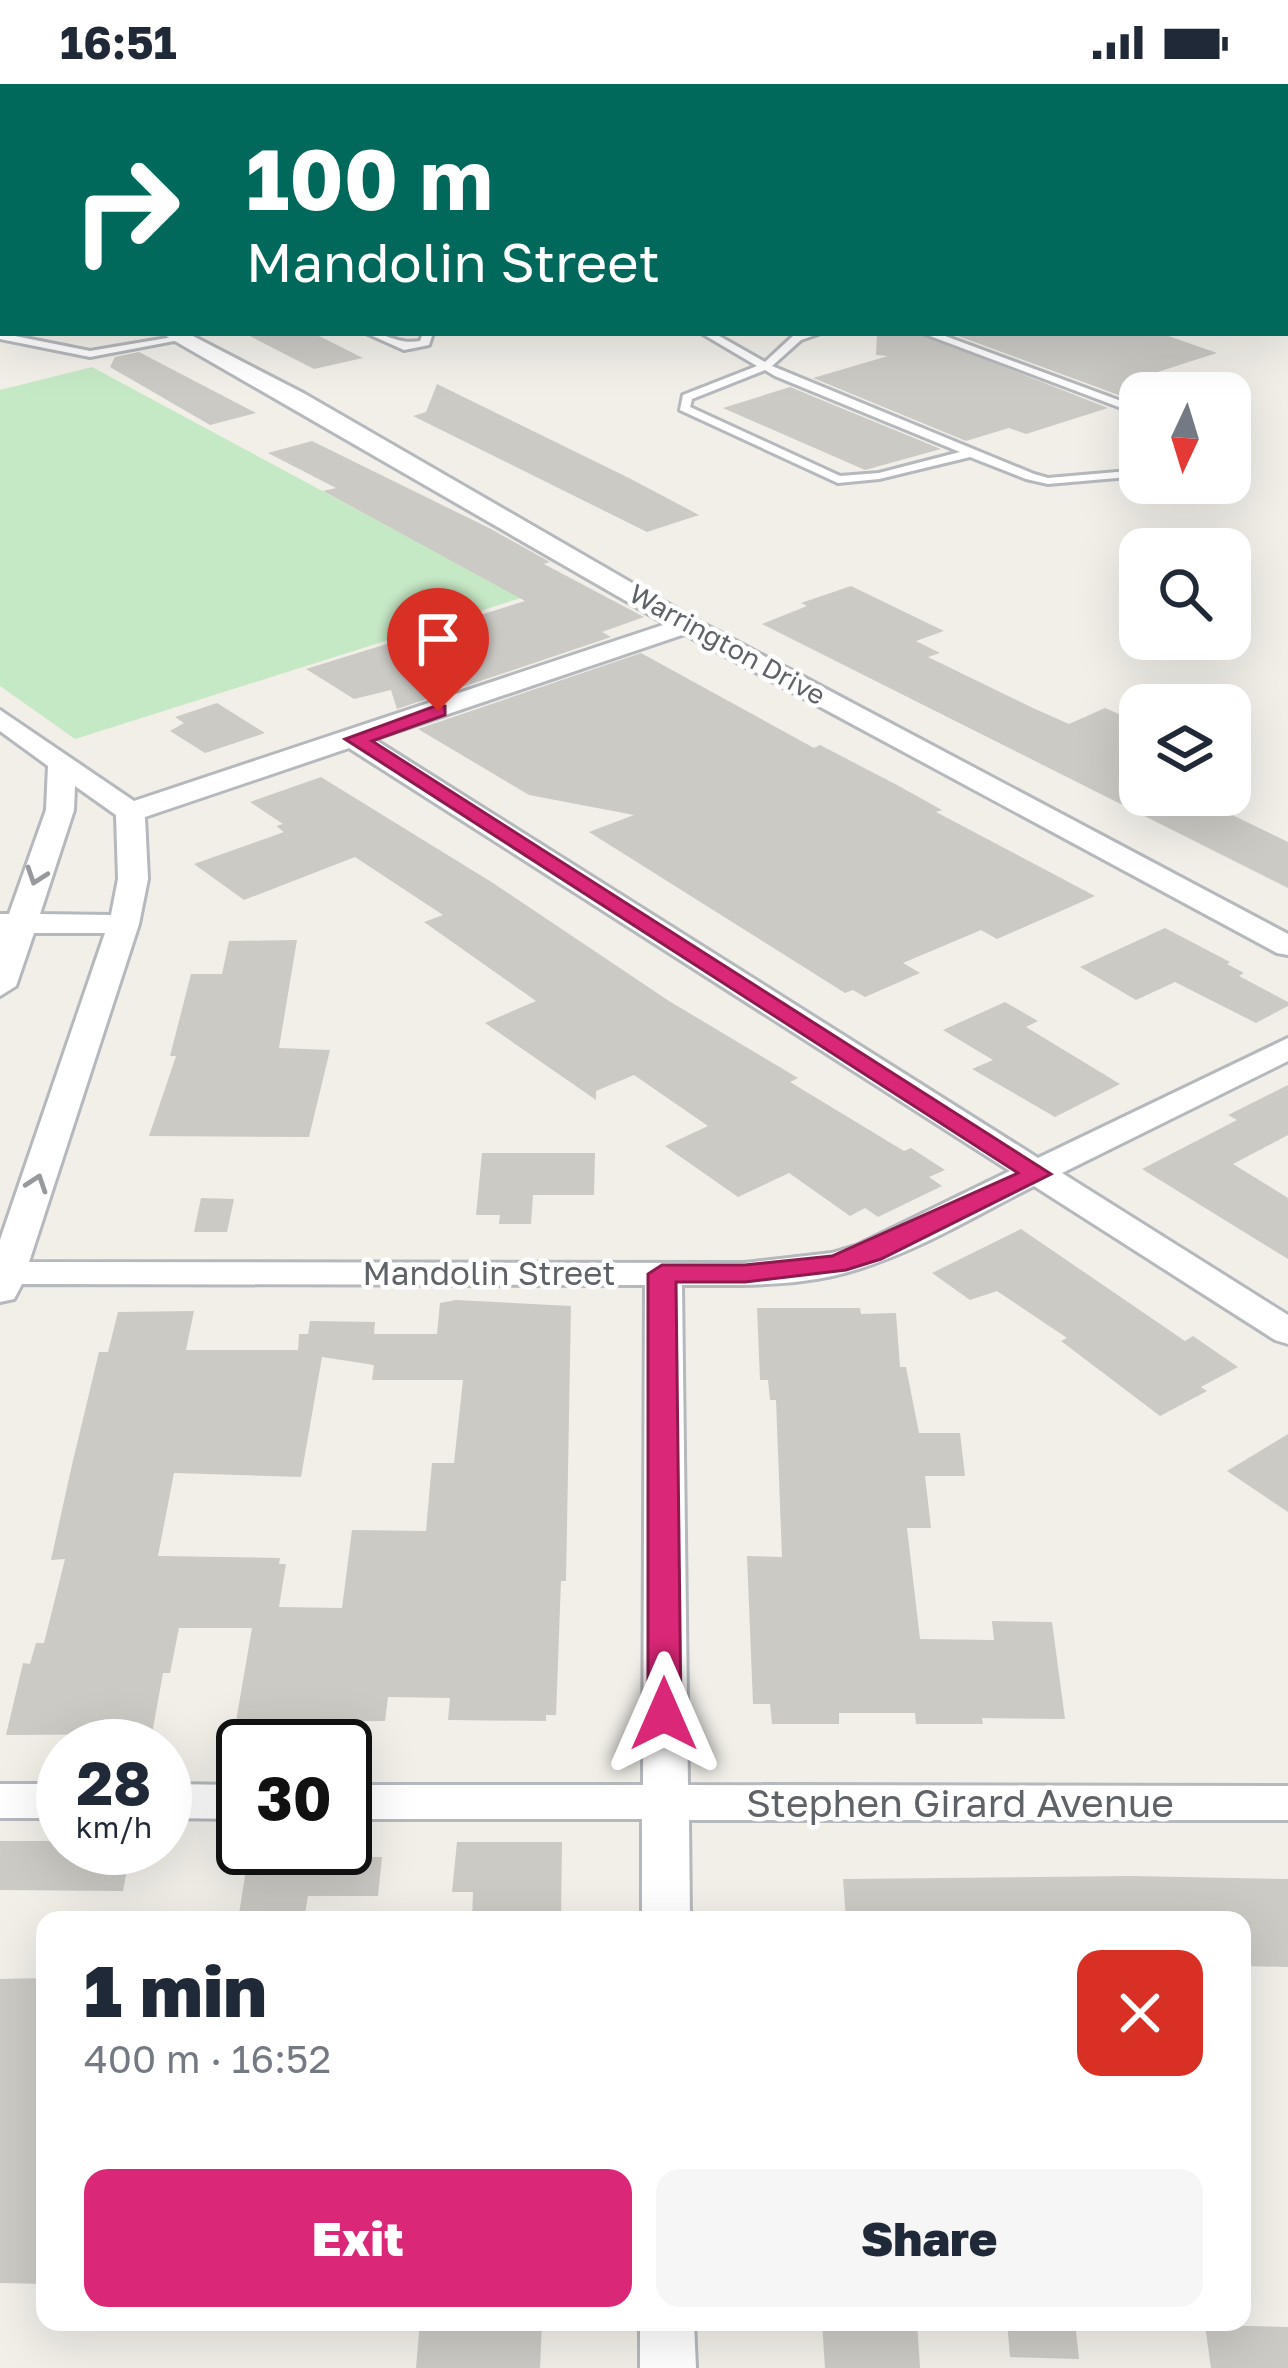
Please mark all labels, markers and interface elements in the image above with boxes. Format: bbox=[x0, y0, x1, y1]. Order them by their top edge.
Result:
text: 16:51 bbox=[60, 15, 177, 69]
text: 100 m bbox=[246, 128, 493, 228]
icon: right bbox=[48, 132, 204, 288]
text: Mandolin Street bbox=[246, 229, 660, 294]
north arrow bbox=[1119, 372, 1251, 504]
map controls bbox=[1119, 372, 1251, 816]
button: search bbox=[1119, 528, 1251, 660]
street label: Warrington Drive bbox=[624, 577, 831, 711]
pin bbox=[387, 588, 489, 711]
icon: arrive bbox=[405, 606, 471, 672]
button: layers bbox=[1119, 684, 1251, 816]
one-way arrow bbox=[26, 865, 51, 886]
one-way arrow bbox=[22, 1174, 47, 1195]
street label: Mandolin Street bbox=[362, 1253, 616, 1292]
position arrow bbox=[601, 1651, 727, 1777]
speed limit sign: 30 bbox=[216, 1719, 372, 1875]
text: 28 bbox=[76, 1746, 151, 1818]
street label: Stephen Girard Avenue bbox=[746, 1779, 1174, 1826]
text: km/h bbox=[76, 1809, 152, 1845]
text: 1 min bbox=[84, 1946, 267, 2033]
button: close bbox=[1077, 1950, 1203, 2076]
text: 400 m · 16:52 bbox=[84, 2035, 331, 2082]
button: Exit bbox=[84, 2169, 632, 2307]
button: Share bbox=[656, 2169, 1203, 2307]

